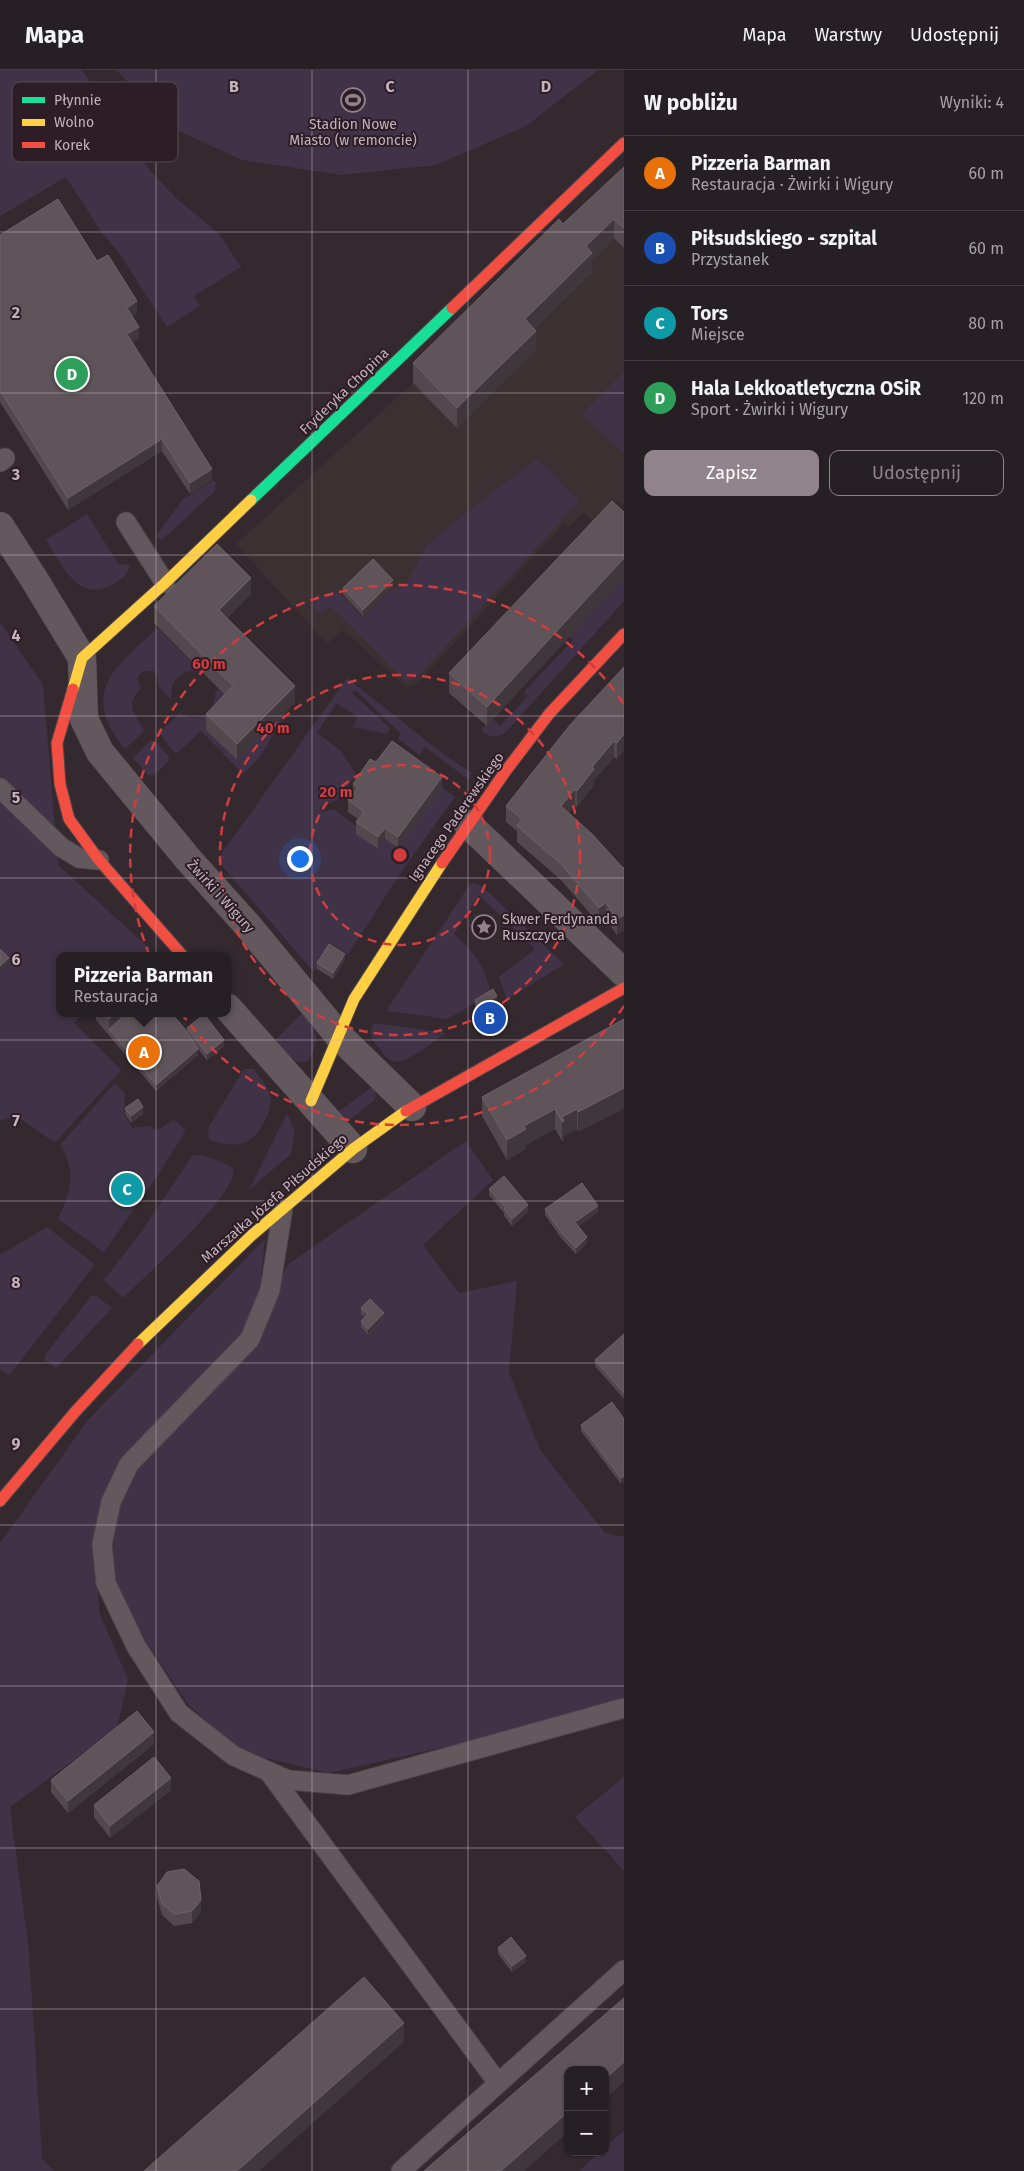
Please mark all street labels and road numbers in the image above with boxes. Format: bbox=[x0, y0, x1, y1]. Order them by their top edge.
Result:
street label: Fryderyka Chopina bbox=[296, 344, 392, 438]
street label: Ignacego Paderewskiego bbox=[405, 749, 508, 885]
street label: Żwirki i Wigury bbox=[183, 856, 259, 936]
street label: Marszałka Józefa Piłsudskiego bbox=[198, 1130, 351, 1266]

